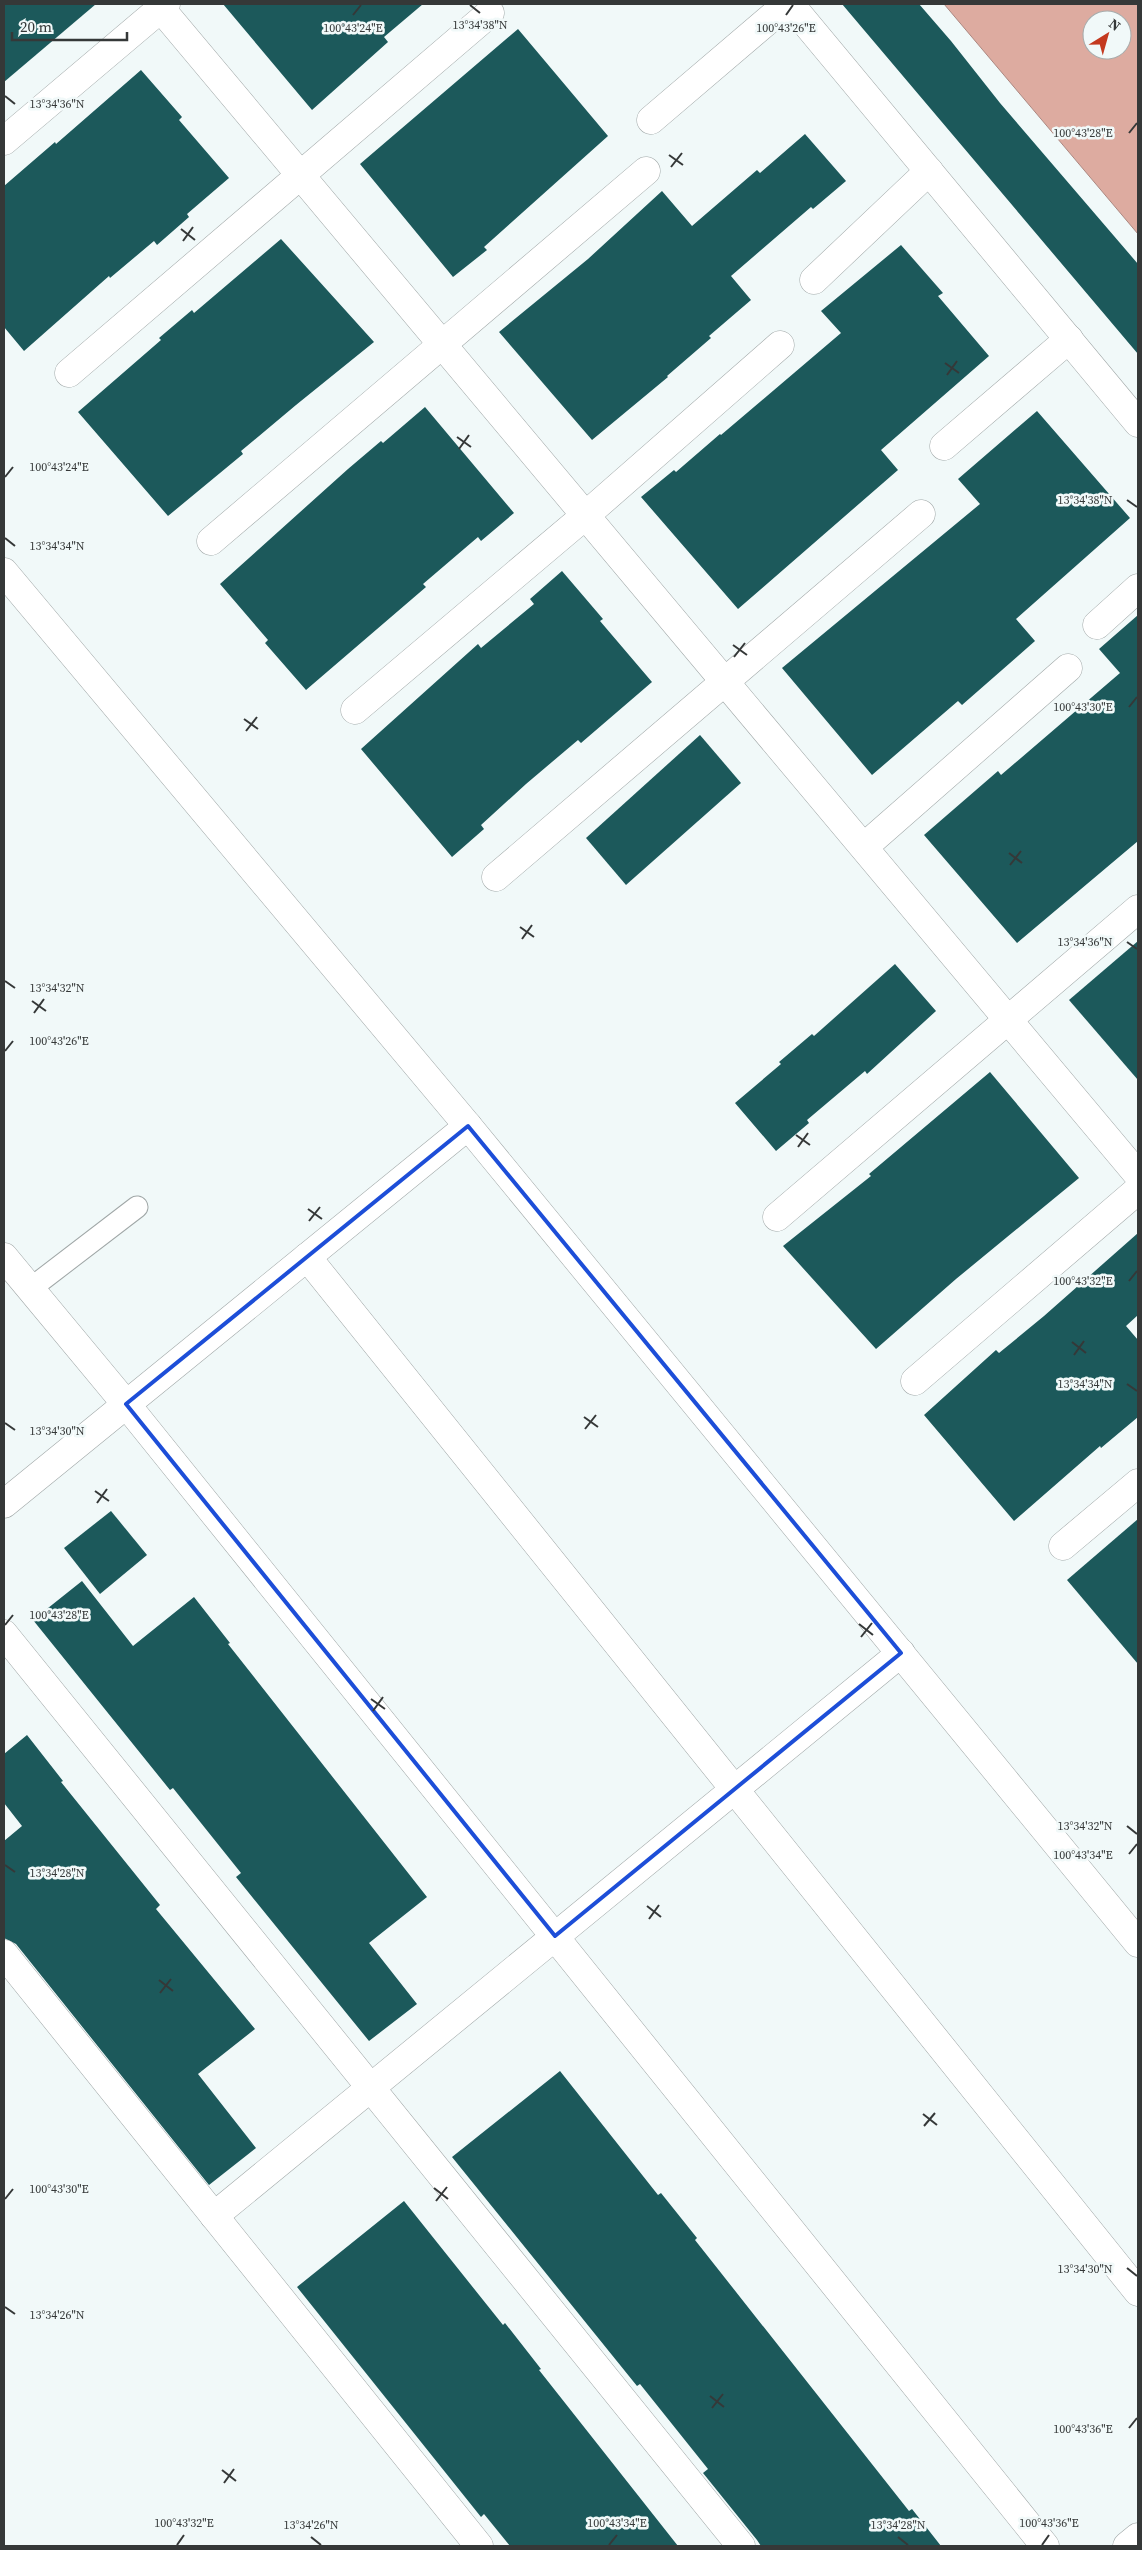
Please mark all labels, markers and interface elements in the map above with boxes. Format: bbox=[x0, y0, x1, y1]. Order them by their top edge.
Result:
scale bar bbox=[12, 10, 128, 42]
north arrow bbox=[1082, 10, 1132, 60]
text: N bbox=[1105, 14, 1125, 36]
text: 20 m bbox=[20, 16, 52, 37]
text: 13°34'38"N bbox=[452, 17, 508, 33]
text: 100°43'24"E bbox=[323, 20, 383, 36]
text: 100°43'26"E bbox=[756, 20, 816, 36]
text: 13°34'36"N bbox=[29, 96, 85, 112]
text: 100°43'28"E bbox=[1053, 125, 1113, 141]
text: 100°43'24"E bbox=[29, 459, 89, 475]
text: 13°34'38"N bbox=[1057, 492, 1113, 508]
text: 13°34'34"N bbox=[29, 538, 85, 554]
text: 100°43'30"E bbox=[1053, 699, 1113, 715]
text: 13°34'36"N bbox=[1057, 934, 1113, 950]
text: 13°34'32"N bbox=[29, 980, 85, 996]
text: 100°43'26"E bbox=[29, 1033, 89, 1049]
text: 100°43'32"E bbox=[1053, 1273, 1113, 1289]
text: 13°34'34"N bbox=[1057, 1376, 1113, 1392]
text: 13°34'30"N bbox=[29, 1423, 85, 1439]
text: 100°43'28"E bbox=[29, 1607, 89, 1623]
text: 13°34'32"N bbox=[1057, 1818, 1113, 1834]
text: 100°43'34"E bbox=[1053, 1847, 1113, 1863]
text: 13°34'28"N bbox=[29, 1865, 85, 1881]
text: 100°43'30"E bbox=[29, 2181, 89, 2197]
text: 13°34'30"N bbox=[1057, 2261, 1113, 2277]
text: 13°34'26"N bbox=[29, 2307, 85, 2323]
text: 100°43'36"E bbox=[1053, 2421, 1113, 2437]
text: 100°43'32"E bbox=[154, 2515, 214, 2531]
text: 100°43'34"E bbox=[587, 2515, 647, 2531]
text: 100°43'36"E bbox=[1019, 2515, 1079, 2531]
text: 13°34'26"N bbox=[283, 2517, 339, 2533]
text: 13°34'28"N bbox=[870, 2517, 926, 2533]

